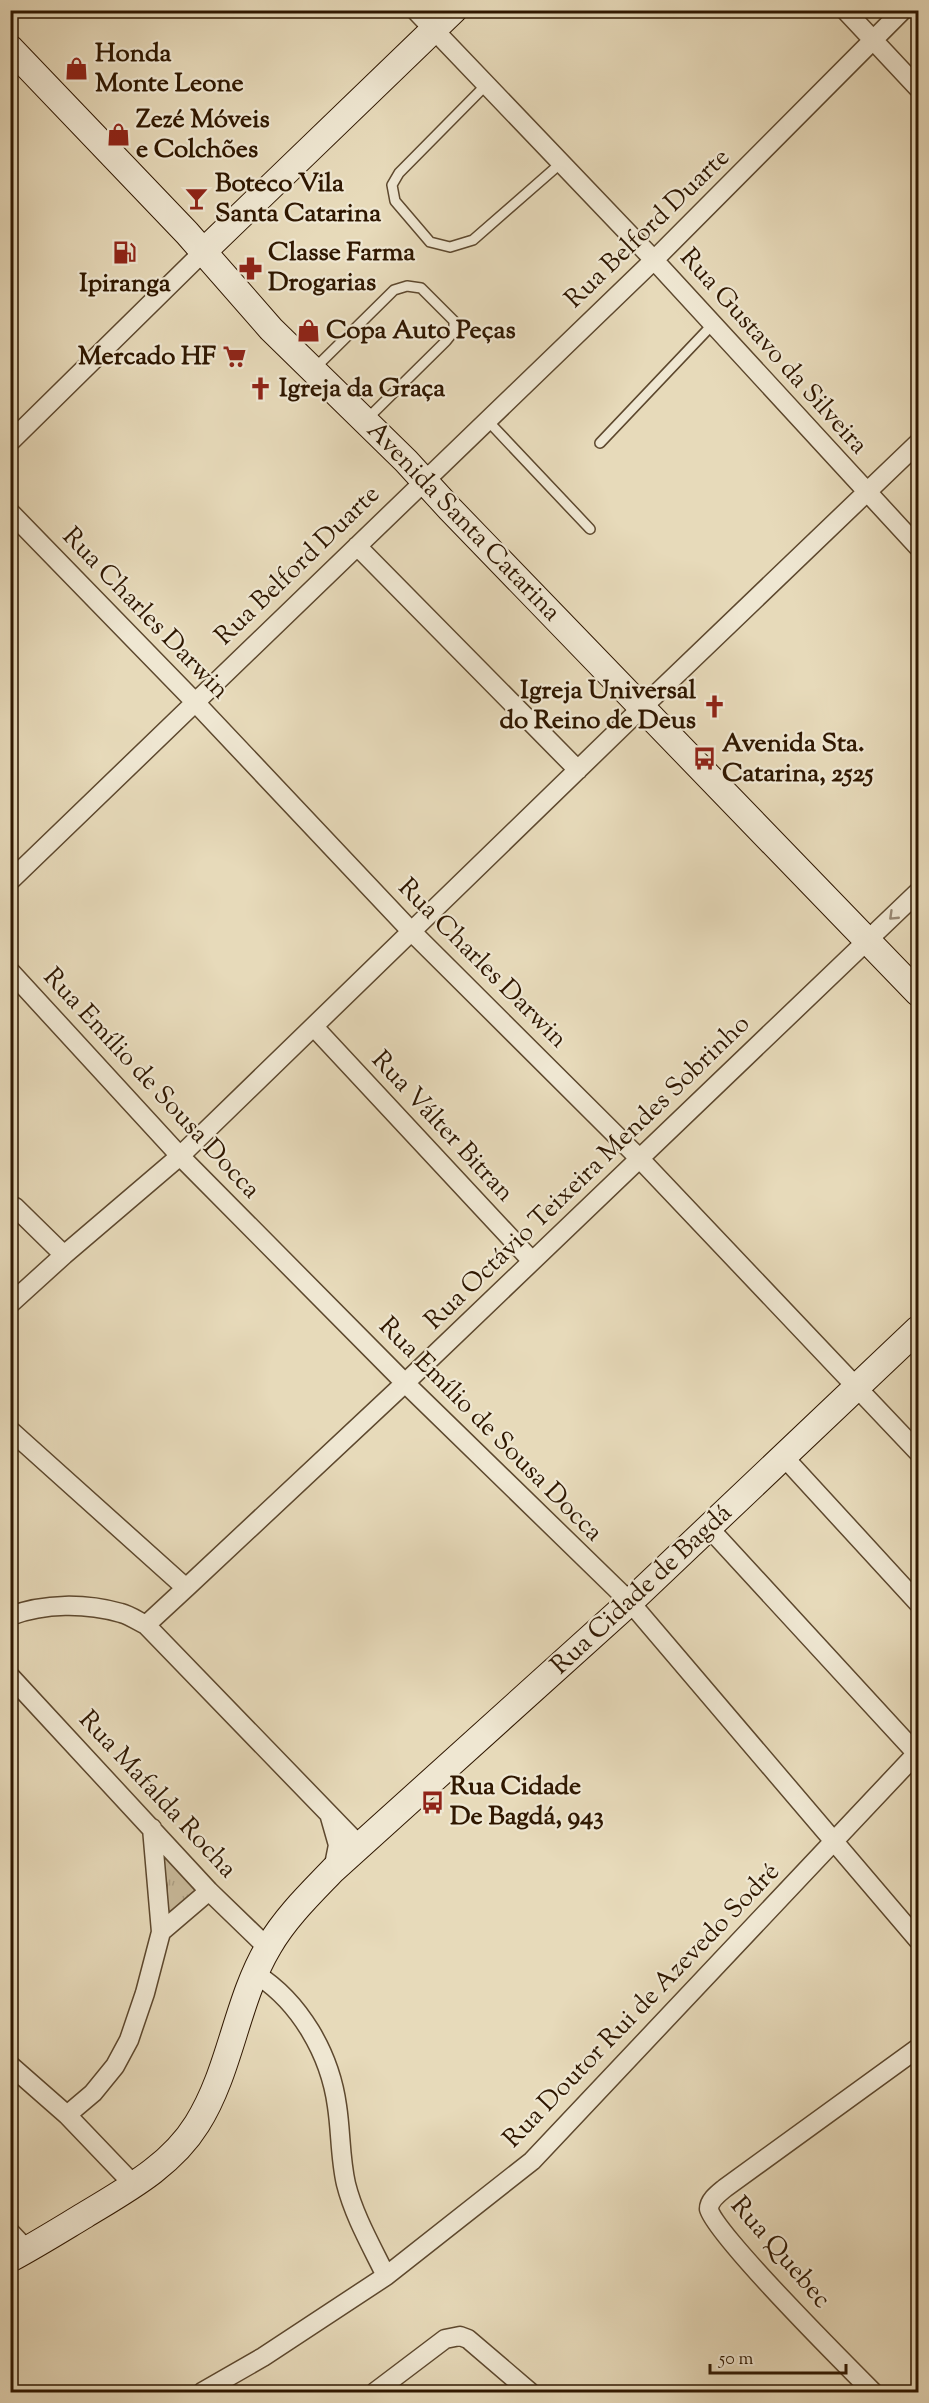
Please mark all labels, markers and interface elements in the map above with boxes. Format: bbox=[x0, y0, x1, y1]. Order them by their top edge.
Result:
place label: Honda Monte Leone bbox=[95, 36, 244, 103]
shop icon: Honda Monte Leone bbox=[64, 56, 90, 82]
place label: Zezé Móveis e Colchões bbox=[136, 102, 270, 169]
shop icon: Zezé Móveis e Colchões bbox=[105, 122, 131, 148]
street label: Rua Belford Duarte bbox=[557, 140, 739, 318]
place label: Boteco Vila Santa Catarina bbox=[215, 166, 381, 233]
bar icon: Boteco Vila Santa Catarina bbox=[184, 186, 210, 212]
place label: Classe Farma Drogarias bbox=[268, 235, 415, 302]
fuel station icon: Ipiranga bbox=[112, 240, 138, 266]
street label: Rua Gustavo da Silveira bbox=[670, 241, 876, 463]
pharmacy icon: Classe Farma Drogarias bbox=[237, 255, 263, 281]
place label: Ipiranga bbox=[79, 266, 171, 303]
place label: Copa Auto Peças bbox=[326, 313, 516, 350]
shop icon: Copa Auto Peças bbox=[295, 318, 321, 344]
place label: Mercado HF bbox=[78, 339, 217, 376]
supermarket icon: Mercado HF bbox=[221, 344, 247, 370]
place label: Igreja da Graça bbox=[279, 371, 445, 408]
church icon: Igreja da Graça bbox=[248, 376, 274, 402]
street label: Avenida Santa Catarina bbox=[357, 414, 569, 630]
street label: Rua Belford Duarte bbox=[207, 477, 389, 655]
street label: Rua Charles Darwin bbox=[53, 520, 237, 708]
place label: Igreja Universal do Reino de Deus bbox=[500, 673, 697, 740]
church icon: Igreja Universal do Reino de Deus bbox=[701, 693, 727, 719]
place label: Avenida Sta. Catarina, 2525 bbox=[722, 726, 874, 793]
bus stop icon: Avenida Sta. Catarina, 2525 bbox=[691, 746, 717, 772]
street label: Rua Charles Darwin bbox=[389, 871, 575, 1057]
one-way arrow bbox=[890, 909, 901, 920]
street label: Rua Emílio de Sousa Docca bbox=[34, 960, 268, 1208]
street label: Rua Octávio Teixeira Mendes Sobrinho bbox=[417, 1007, 759, 1339]
street label: Rua Válter Bitran bbox=[362, 1043, 522, 1211]
street label: Rua Emílio de Sousa Docca bbox=[369, 1309, 611, 1551]
street label: Rua Cidade de Bagdá bbox=[543, 1496, 741, 1684]
street label: Rua Mafalda Rocha bbox=[69, 1703, 245, 1887]
place label: Rua Cidade De Bagdá, 943 bbox=[450, 1769, 604, 1836]
bus stop icon: Rua Cidade De Bagdá, 943 bbox=[419, 1789, 445, 1815]
street label: Rua Doutor Rui de Azevedo Sodré bbox=[495, 1855, 789, 2157]
street label: Rua Quebec bbox=[721, 2189, 839, 2317]
scale bar bbox=[710, 2337, 846, 2375]
text: 50 m bbox=[718, 2347, 754, 2373]

